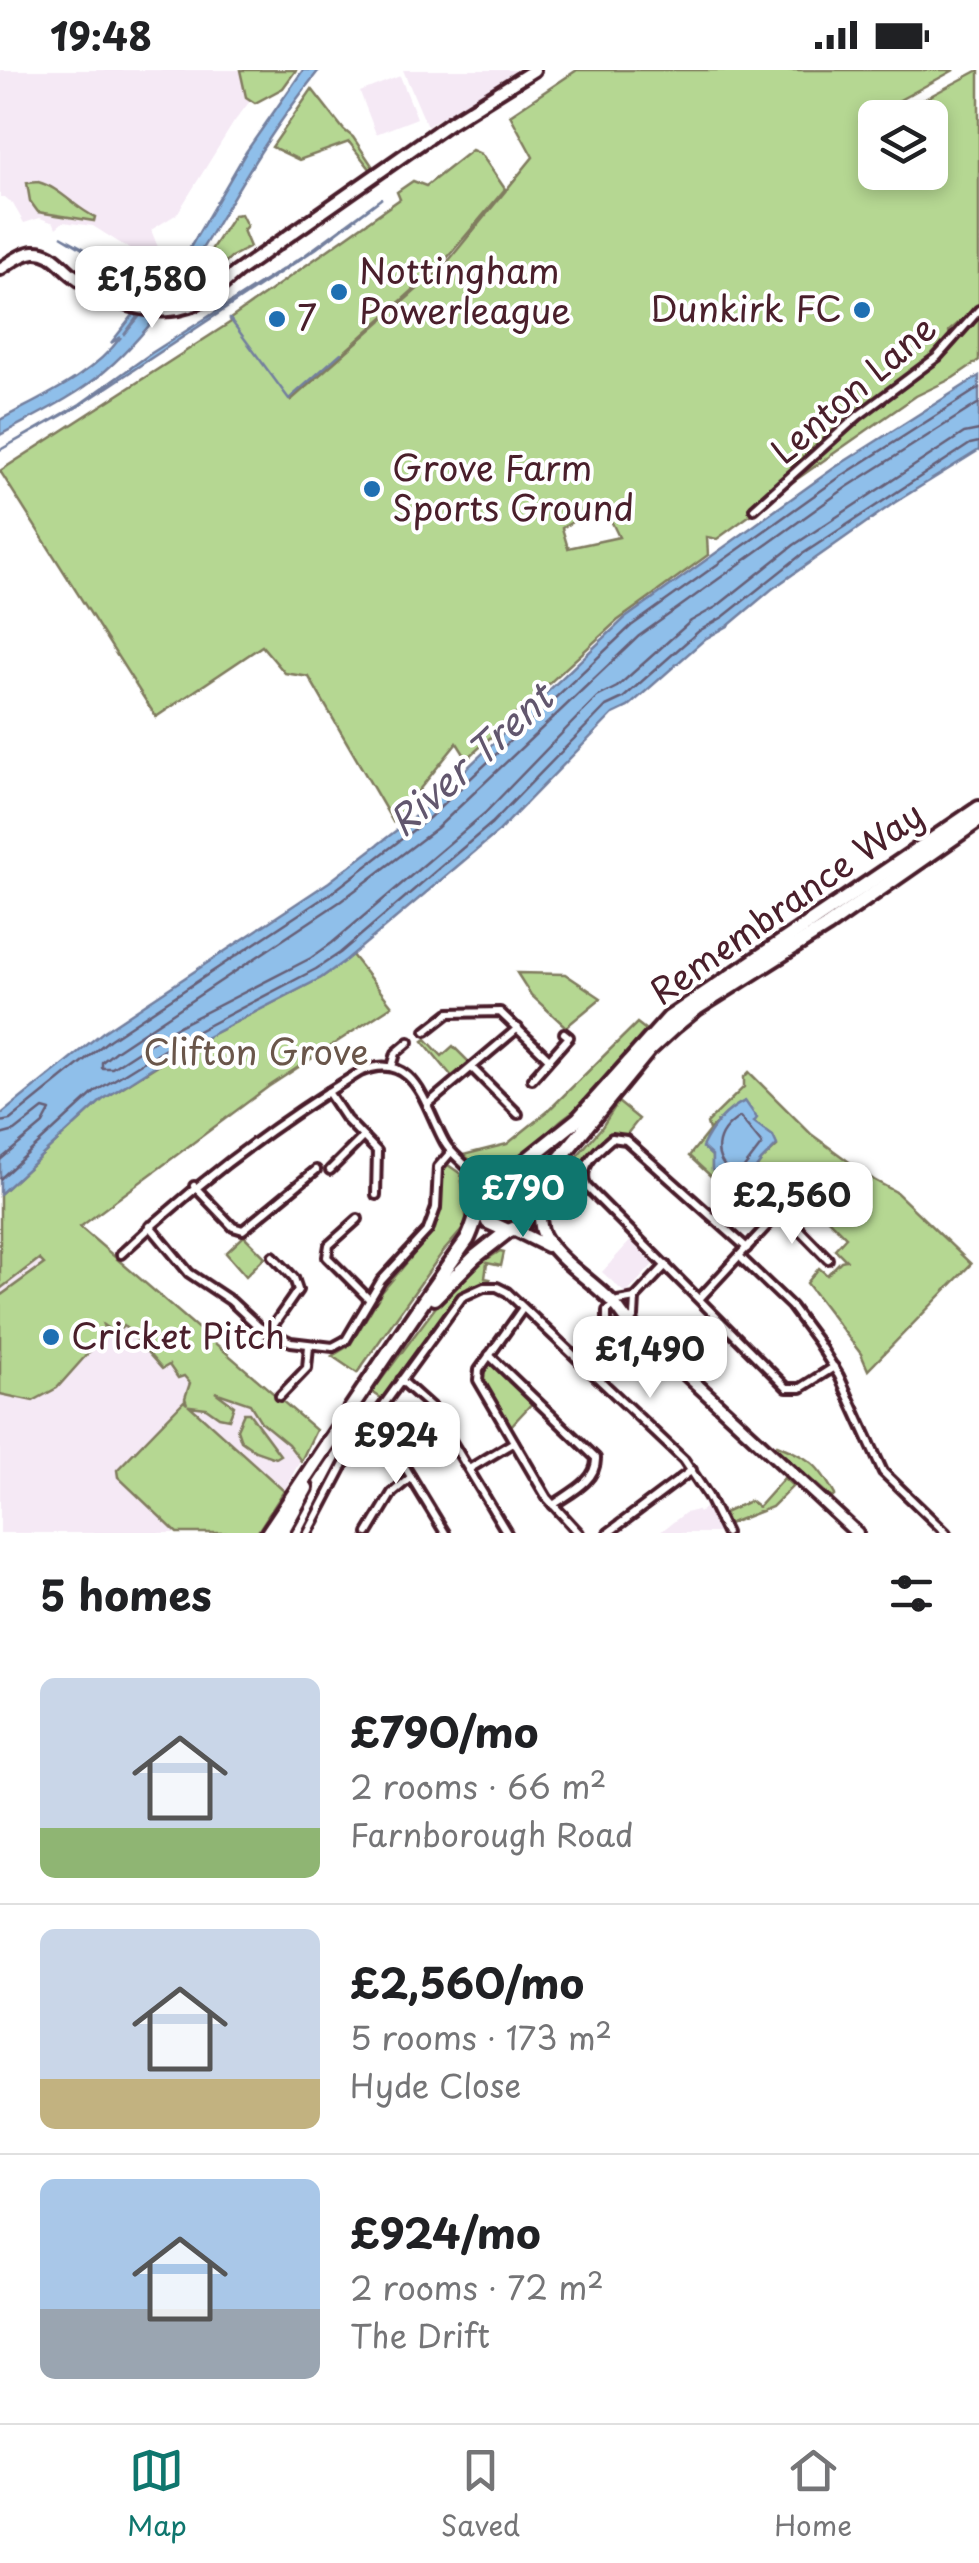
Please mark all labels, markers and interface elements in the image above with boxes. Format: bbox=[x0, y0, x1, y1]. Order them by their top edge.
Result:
text: 19:48 bbox=[50, 7, 152, 64]
map controls bbox=[858, 100, 948, 190]
button: layers bbox=[858, 100, 948, 190]
place label: Nottingham Powerleague bbox=[359, 243, 571, 336]
pin: £1,580 bbox=[71, 246, 233, 331]
text: £1,580 bbox=[97, 254, 207, 302]
marker: Nottingham Powerleague bbox=[328, 281, 350, 303]
place label: Dunkirk FC bbox=[650, 281, 842, 334]
place label: 7 bbox=[297, 290, 317, 343]
marker: Dunkirk FC bbox=[851, 299, 873, 321]
street label: Lenton Lane bbox=[758, 301, 947, 475]
marker: 7 bbox=[266, 308, 288, 330]
place label: Grove Farm Sports Ground bbox=[392, 440, 634, 533]
marker: Grove Farm Sports Ground bbox=[361, 478, 383, 500]
water label: River Trent bbox=[374, 667, 568, 849]
street label: Remembrance Way bbox=[638, 787, 934, 1017]
park label: Clifton Grove bbox=[143, 1024, 369, 1077]
pin: £790 bbox=[464, 1155, 582, 1240]
pin: £2,560 bbox=[711, 1162, 873, 1247]
text: £790 bbox=[481, 1163, 565, 1211]
text: £2,560 bbox=[733, 1170, 851, 1218]
place label: Cricket Pitch bbox=[71, 1308, 285, 1361]
pin: £1,490 bbox=[569, 1316, 731, 1401]
text: £1,490 bbox=[595, 1324, 705, 1372]
marker: Cricket Pitch bbox=[40, 1326, 62, 1348]
pin: £924 bbox=[337, 1402, 455, 1487]
text: £924 bbox=[354, 1410, 438, 1458]
text: 5 homes bbox=[40, 1562, 212, 1625]
icon: filters bbox=[884, 1566, 939, 1621]
text: £790/mo bbox=[350, 1699, 539, 1762]
icon: home bbox=[120, 1718, 240, 1838]
text: 2 rooms · 66 m² bbox=[350, 1762, 607, 1810]
text: Farnborough Road bbox=[350, 1810, 634, 1858]
text: £2,560/mo bbox=[350, 1950, 584, 2013]
icon: home bbox=[120, 1969, 240, 2089]
text: 5 rooms · 173 m² bbox=[350, 2013, 612, 2061]
text: Hyde Close bbox=[350, 2061, 521, 2109]
text: £924/mo bbox=[350, 2200, 541, 2263]
icon: home bbox=[120, 2219, 240, 2339]
text: 2 rooms · 72 m² bbox=[350, 2263, 604, 2311]
text: The Drift bbox=[350, 2311, 490, 2359]
tab: Map bbox=[127, 2443, 187, 2546]
tab: Saved bbox=[441, 2443, 520, 2546]
tab: Home bbox=[774, 2443, 852, 2546]

